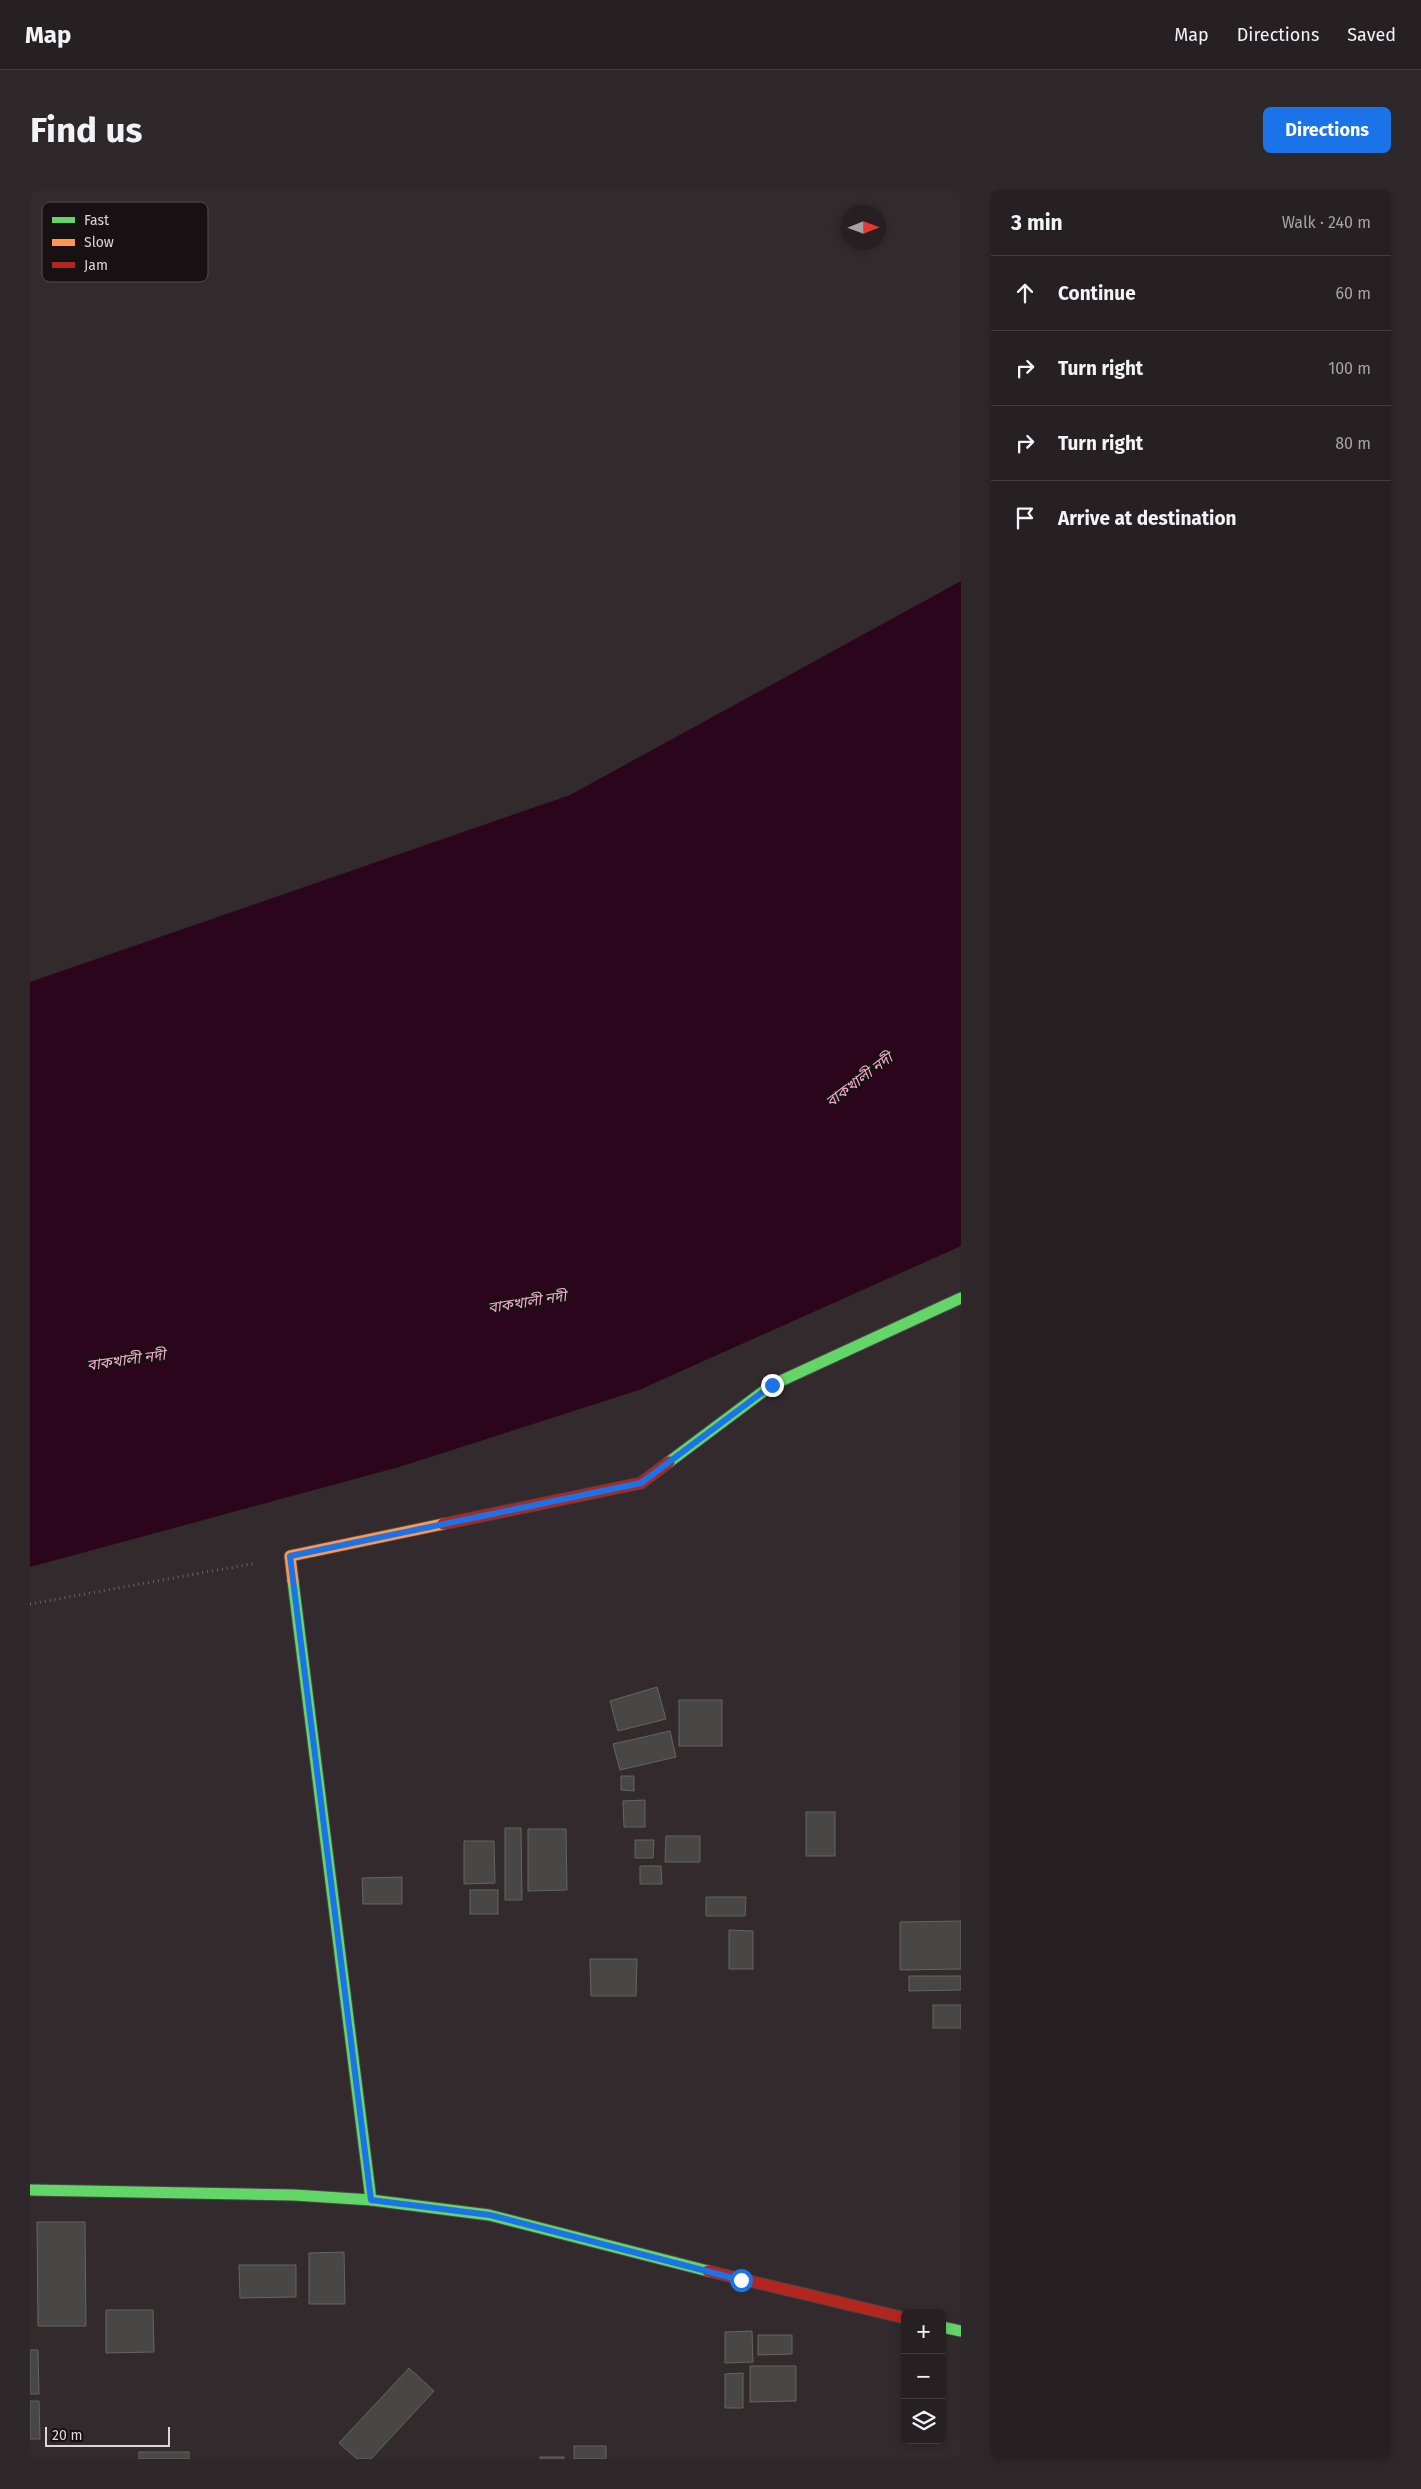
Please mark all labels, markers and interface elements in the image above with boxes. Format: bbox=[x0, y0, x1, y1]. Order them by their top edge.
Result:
text: Map bbox=[25, 21, 71, 49]
text: Map bbox=[1174, 24, 1209, 46]
text: Directions bbox=[1237, 24, 1319, 46]
text: Saved bbox=[1347, 24, 1396, 46]
button: Directions bbox=[1263, 107, 1391, 153]
text: Find us bbox=[30, 109, 142, 151]
legend bbox=[42, 202, 208, 282]
north arrow bbox=[841, 205, 886, 250]
text: 3 min bbox=[1011, 210, 1063, 236]
text: Fast bbox=[84, 212, 110, 229]
text: Walk · 240 m bbox=[1282, 213, 1371, 232]
text: Slow bbox=[84, 234, 114, 251]
text: Jam bbox=[84, 257, 108, 274]
icon: ahead bbox=[1011, 279, 1039, 307]
text: Continue bbox=[1058, 282, 1136, 305]
text: 60 m bbox=[1336, 284, 1371, 303]
icon: right bbox=[1011, 354, 1039, 382]
text: Turn right bbox=[1058, 357, 1143, 380]
text: 100 m bbox=[1328, 359, 1371, 378]
icon: right bbox=[1011, 429, 1039, 457]
text: Turn right bbox=[1058, 432, 1143, 455]
text: 80 m bbox=[1335, 434, 1371, 453]
icon: arrive bbox=[1011, 504, 1039, 532]
text: Arrive at destination bbox=[1058, 507, 1237, 530]
water label: বাকখালী নদী bbox=[822, 1047, 898, 1111]
water label: বাকখালী নদী bbox=[487, 1286, 570, 1317]
water label: বাকখালী নদী bbox=[86, 1345, 169, 1374]
route end bbox=[761, 1374, 784, 1397]
route start bbox=[730, 2269, 753, 2292]
map controls bbox=[901, 2309, 946, 2444]
button: + bbox=[901, 2309, 946, 2354]
button: − bbox=[901, 2354, 946, 2399]
button: layers bbox=[901, 2399, 946, 2444]
scale bar bbox=[45, 2424, 170, 2447]
text: 20 m bbox=[52, 2427, 82, 2444]

